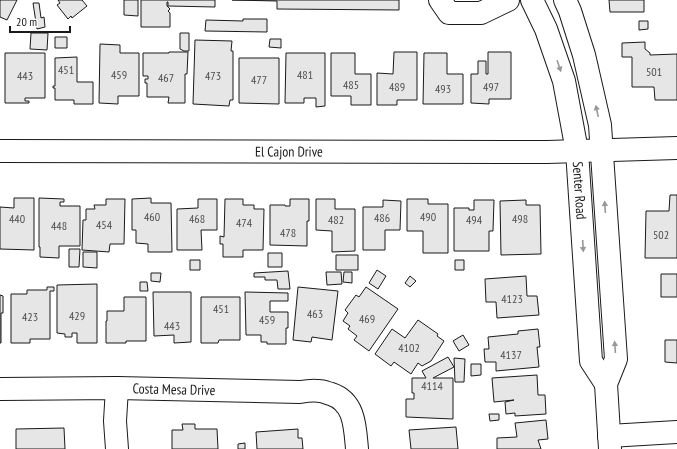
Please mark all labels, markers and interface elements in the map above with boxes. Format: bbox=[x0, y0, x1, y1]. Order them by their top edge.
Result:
scale bar bbox=[10, 8, 70, 34]
text: 20 m bbox=[16, 14, 37, 29]
one-way arrow bbox=[556, 61, 562, 73]
house number: 451 bbox=[58, 62, 74, 77]
house number: 501 bbox=[646, 64, 662, 79]
house number: 459 bbox=[111, 67, 127, 82]
house number: 481 bbox=[297, 67, 313, 82]
house number: 443 bbox=[17, 68, 33, 83]
house number: 473 bbox=[205, 68, 221, 83]
house number: 467 bbox=[158, 70, 174, 85]
house number: 477 bbox=[251, 72, 267, 87]
house number: 485 bbox=[343, 77, 359, 92]
house number: 489 bbox=[389, 79, 405, 94]
house number: 497 bbox=[483, 79, 499, 94]
house number: 493 bbox=[435, 81, 451, 96]
one-way arrow bbox=[593, 105, 599, 118]
street label: El Cajon Drive bbox=[255, 142, 323, 161]
street label: Senter Road bbox=[569, 161, 591, 220]
one-way arrow bbox=[602, 201, 609, 213]
house number: 460 bbox=[144, 209, 160, 224]
house number: 490 bbox=[420, 209, 436, 224]
house number: 486 bbox=[374, 210, 390, 225]
house number: 440 bbox=[9, 211, 25, 226]
house number: 468 bbox=[189, 211, 205, 226]
house number: 498 bbox=[512, 211, 528, 226]
house number: 482 bbox=[328, 212, 344, 227]
house number: 494 bbox=[466, 212, 483, 227]
house number: 474 bbox=[236, 215, 253, 230]
house number: 454 bbox=[96, 217, 113, 232]
house number: 448 bbox=[51, 218, 67, 233]
house number: 478 bbox=[280, 225, 296, 240]
house number: 502 bbox=[653, 227, 669, 242]
one-way arrow bbox=[579, 240, 586, 252]
house number: 4123 bbox=[501, 291, 523, 306]
house number: 451 bbox=[213, 301, 229, 316]
house number: 463 bbox=[307, 306, 323, 321]
house number: 429 bbox=[69, 308, 85, 323]
house number: 423 bbox=[22, 309, 38, 324]
house number: 469 bbox=[359, 311, 375, 326]
house number: 459 bbox=[259, 312, 275, 327]
house number: 443 bbox=[164, 318, 180, 333]
house number: 4102 bbox=[398, 340, 420, 355]
one-way arrow bbox=[612, 341, 619, 353]
house number: 4137 bbox=[500, 347, 522, 362]
house number: 4114 bbox=[421, 378, 443, 393]
street label: Costa Mesa Drive bbox=[132, 379, 216, 399]

